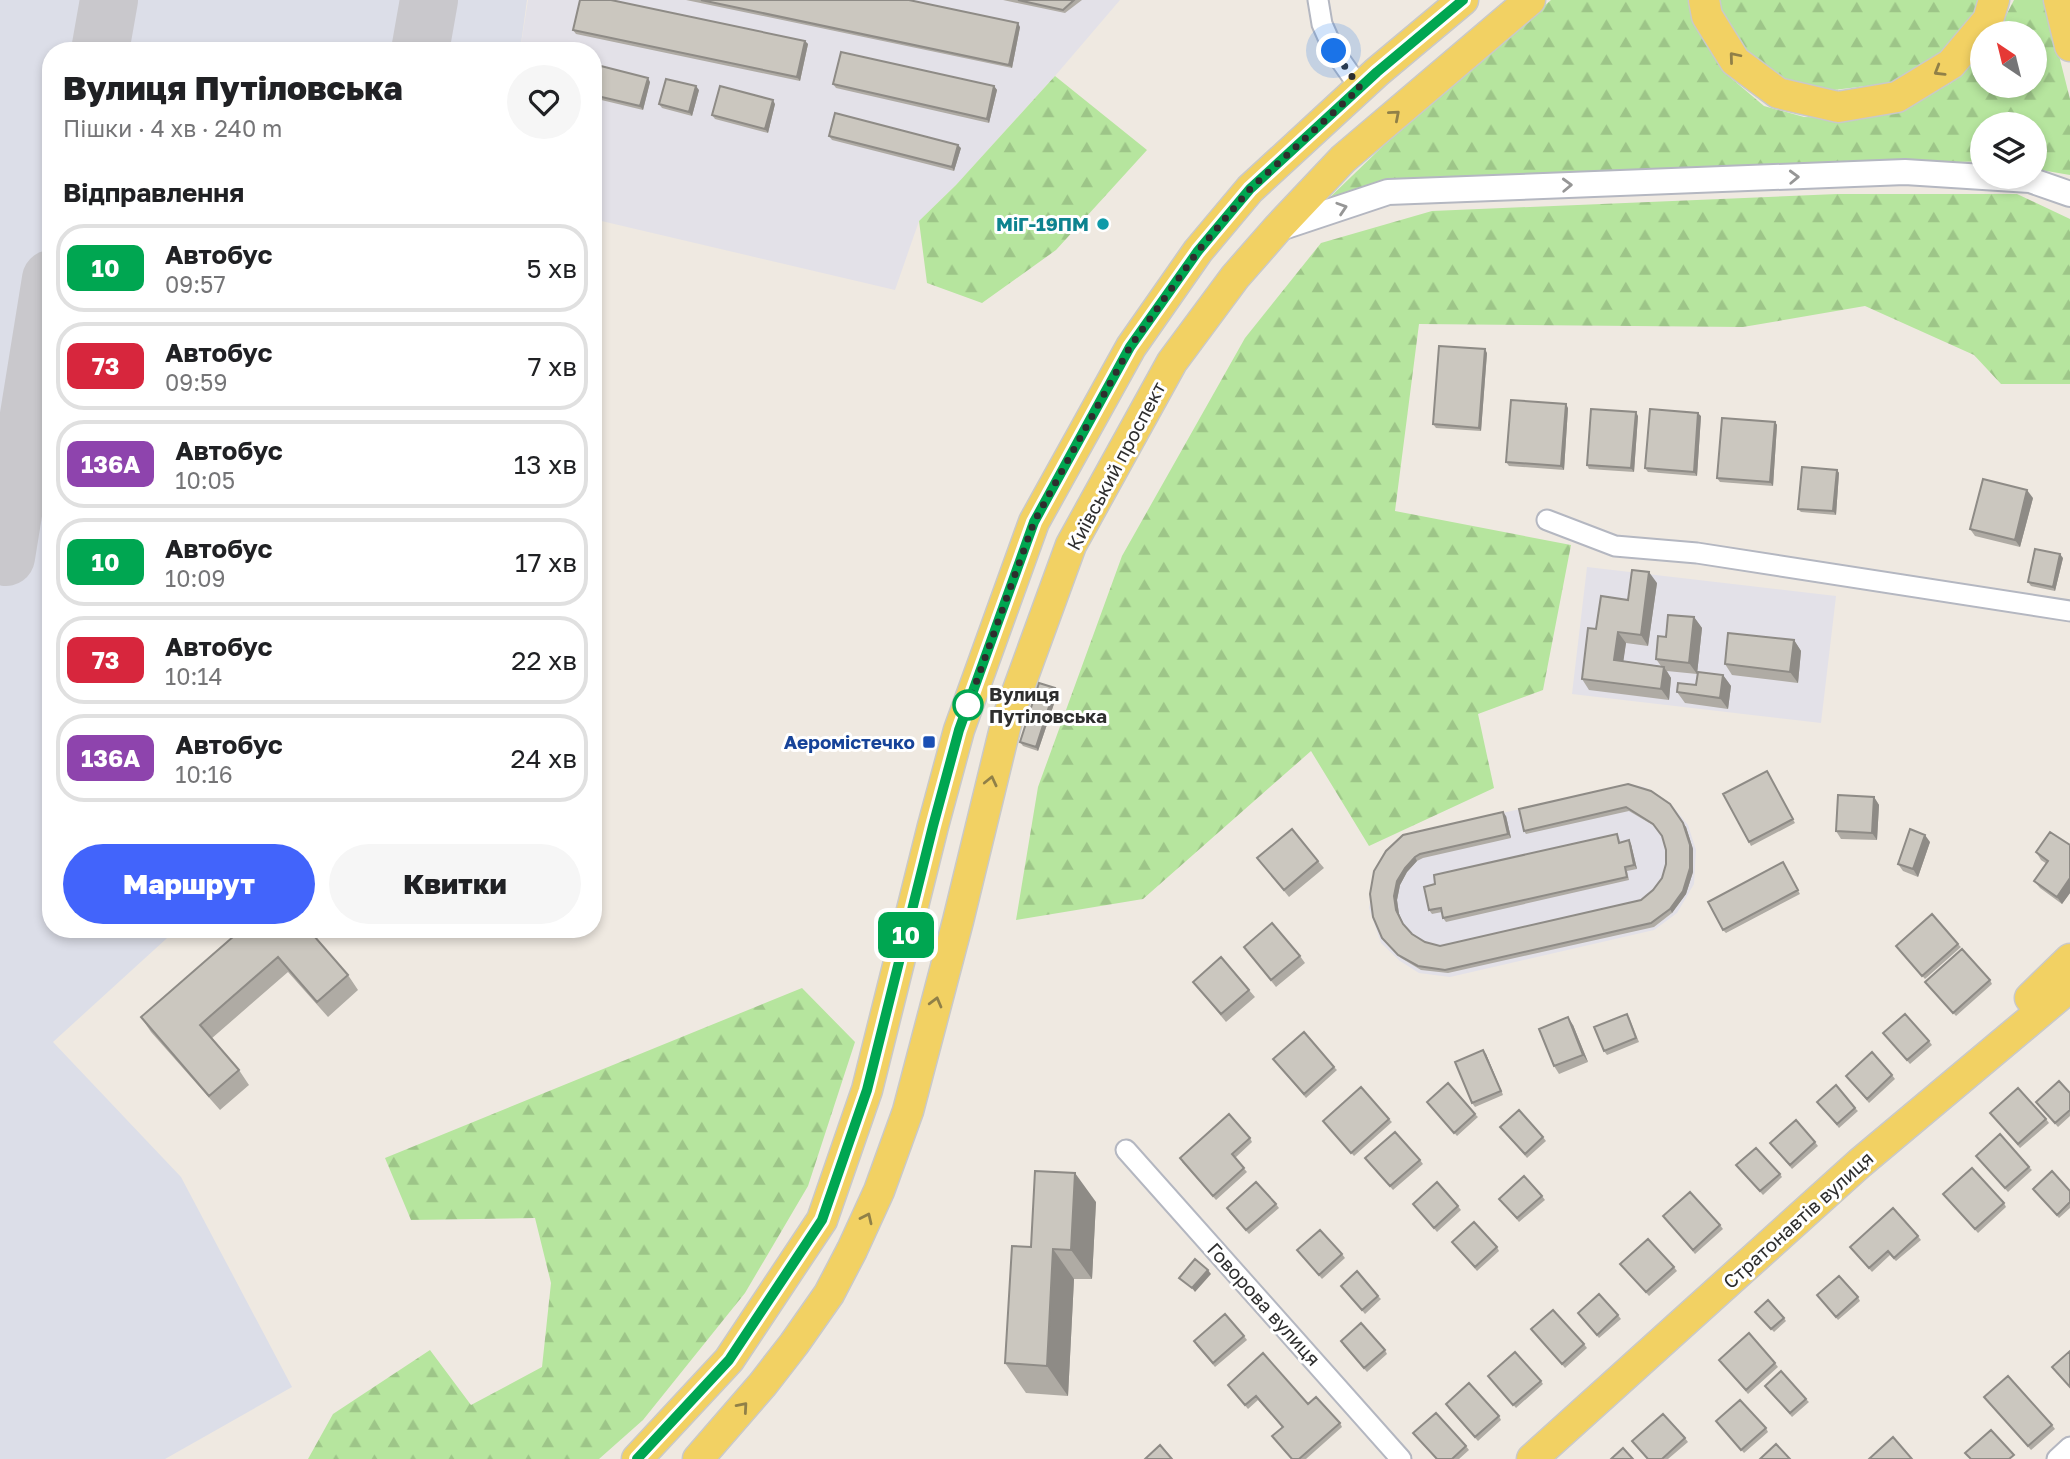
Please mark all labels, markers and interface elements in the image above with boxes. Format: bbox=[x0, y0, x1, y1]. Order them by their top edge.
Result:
north arrow bbox=[1970, 21, 2048, 98]
map controls bbox=[1970, 21, 2047, 189]
your location bbox=[1316, 33, 1351, 68]
one-way arrow bbox=[1730, 52, 1743, 65]
one-way arrow bbox=[1933, 63, 1946, 76]
button: heart bbox=[507, 65, 581, 139]
text: Вулиця Путіловська bbox=[63, 68, 403, 107]
one-way arrow bbox=[1387, 111, 1400, 123]
button: layers bbox=[1970, 112, 2047, 189]
text: Пішки · 4 хв · 240 m bbox=[63, 114, 282, 142]
one-way arrow bbox=[1789, 169, 1800, 184]
text: Відправлення bbox=[63, 177, 244, 208]
one-way arrow bbox=[1561, 178, 1572, 193]
one-way arrow bbox=[1335, 201, 1347, 216]
place label: МіГ-19ПМ bbox=[996, 212, 1089, 235]
marker: МіГ-19ПМ bbox=[1095, 216, 1111, 232]
text: Автобус bbox=[165, 239, 272, 270]
text: 10 bbox=[92, 253, 119, 282]
text: 5 хв bbox=[526, 253, 577, 284]
text: 09:57 bbox=[165, 270, 226, 298]
text: Автобус bbox=[165, 337, 272, 368]
text: 73 bbox=[92, 351, 119, 380]
text: 7 хв bbox=[528, 351, 577, 382]
text: 09:59 bbox=[165, 368, 227, 396]
street label: Київський проспект bbox=[1061, 378, 1170, 554]
text: Автобус bbox=[175, 435, 283, 466]
text: 136А bbox=[81, 449, 140, 478]
text: 13 хв bbox=[514, 449, 577, 480]
text: 10:05 bbox=[175, 466, 235, 494]
text: Автобус bbox=[165, 533, 272, 564]
text: 10 bbox=[92, 547, 119, 576]
text: 17 хв bbox=[515, 547, 577, 578]
text: 10:09 bbox=[165, 564, 226, 592]
text: Автобус bbox=[165, 631, 272, 662]
text: 73 bbox=[92, 645, 119, 674]
text: 22 хв bbox=[511, 645, 577, 676]
text: 10:14 bbox=[165, 662, 223, 690]
place label: Вулиця Путіловська bbox=[989, 682, 1107, 727]
marker: Вулиця Путіловська bbox=[953, 690, 983, 720]
text: Автобус bbox=[175, 729, 283, 760]
place label: Аеромістечко bbox=[784, 730, 915, 753]
marker: Аеромістечко bbox=[921, 734, 937, 750]
text: 136А bbox=[81, 743, 140, 772]
text: 24 хв bbox=[511, 743, 577, 774]
text: 10:16 bbox=[175, 760, 233, 788]
one-way arrow bbox=[983, 775, 997, 787]
button: Маршрут bbox=[63, 844, 315, 924]
button: Квитки bbox=[329, 844, 581, 924]
line badge: 10 bbox=[874, 912, 937, 958]
text: 10 bbox=[892, 920, 920, 949]
one-way arrow bbox=[928, 996, 943, 1008]
street label: Стратонавтів вулиця bbox=[1718, 1146, 1877, 1293]
one-way arrow bbox=[859, 1213, 873, 1225]
street label: Говорова вулиця bbox=[1203, 1237, 1326, 1370]
one-way arrow bbox=[735, 1403, 747, 1416]

